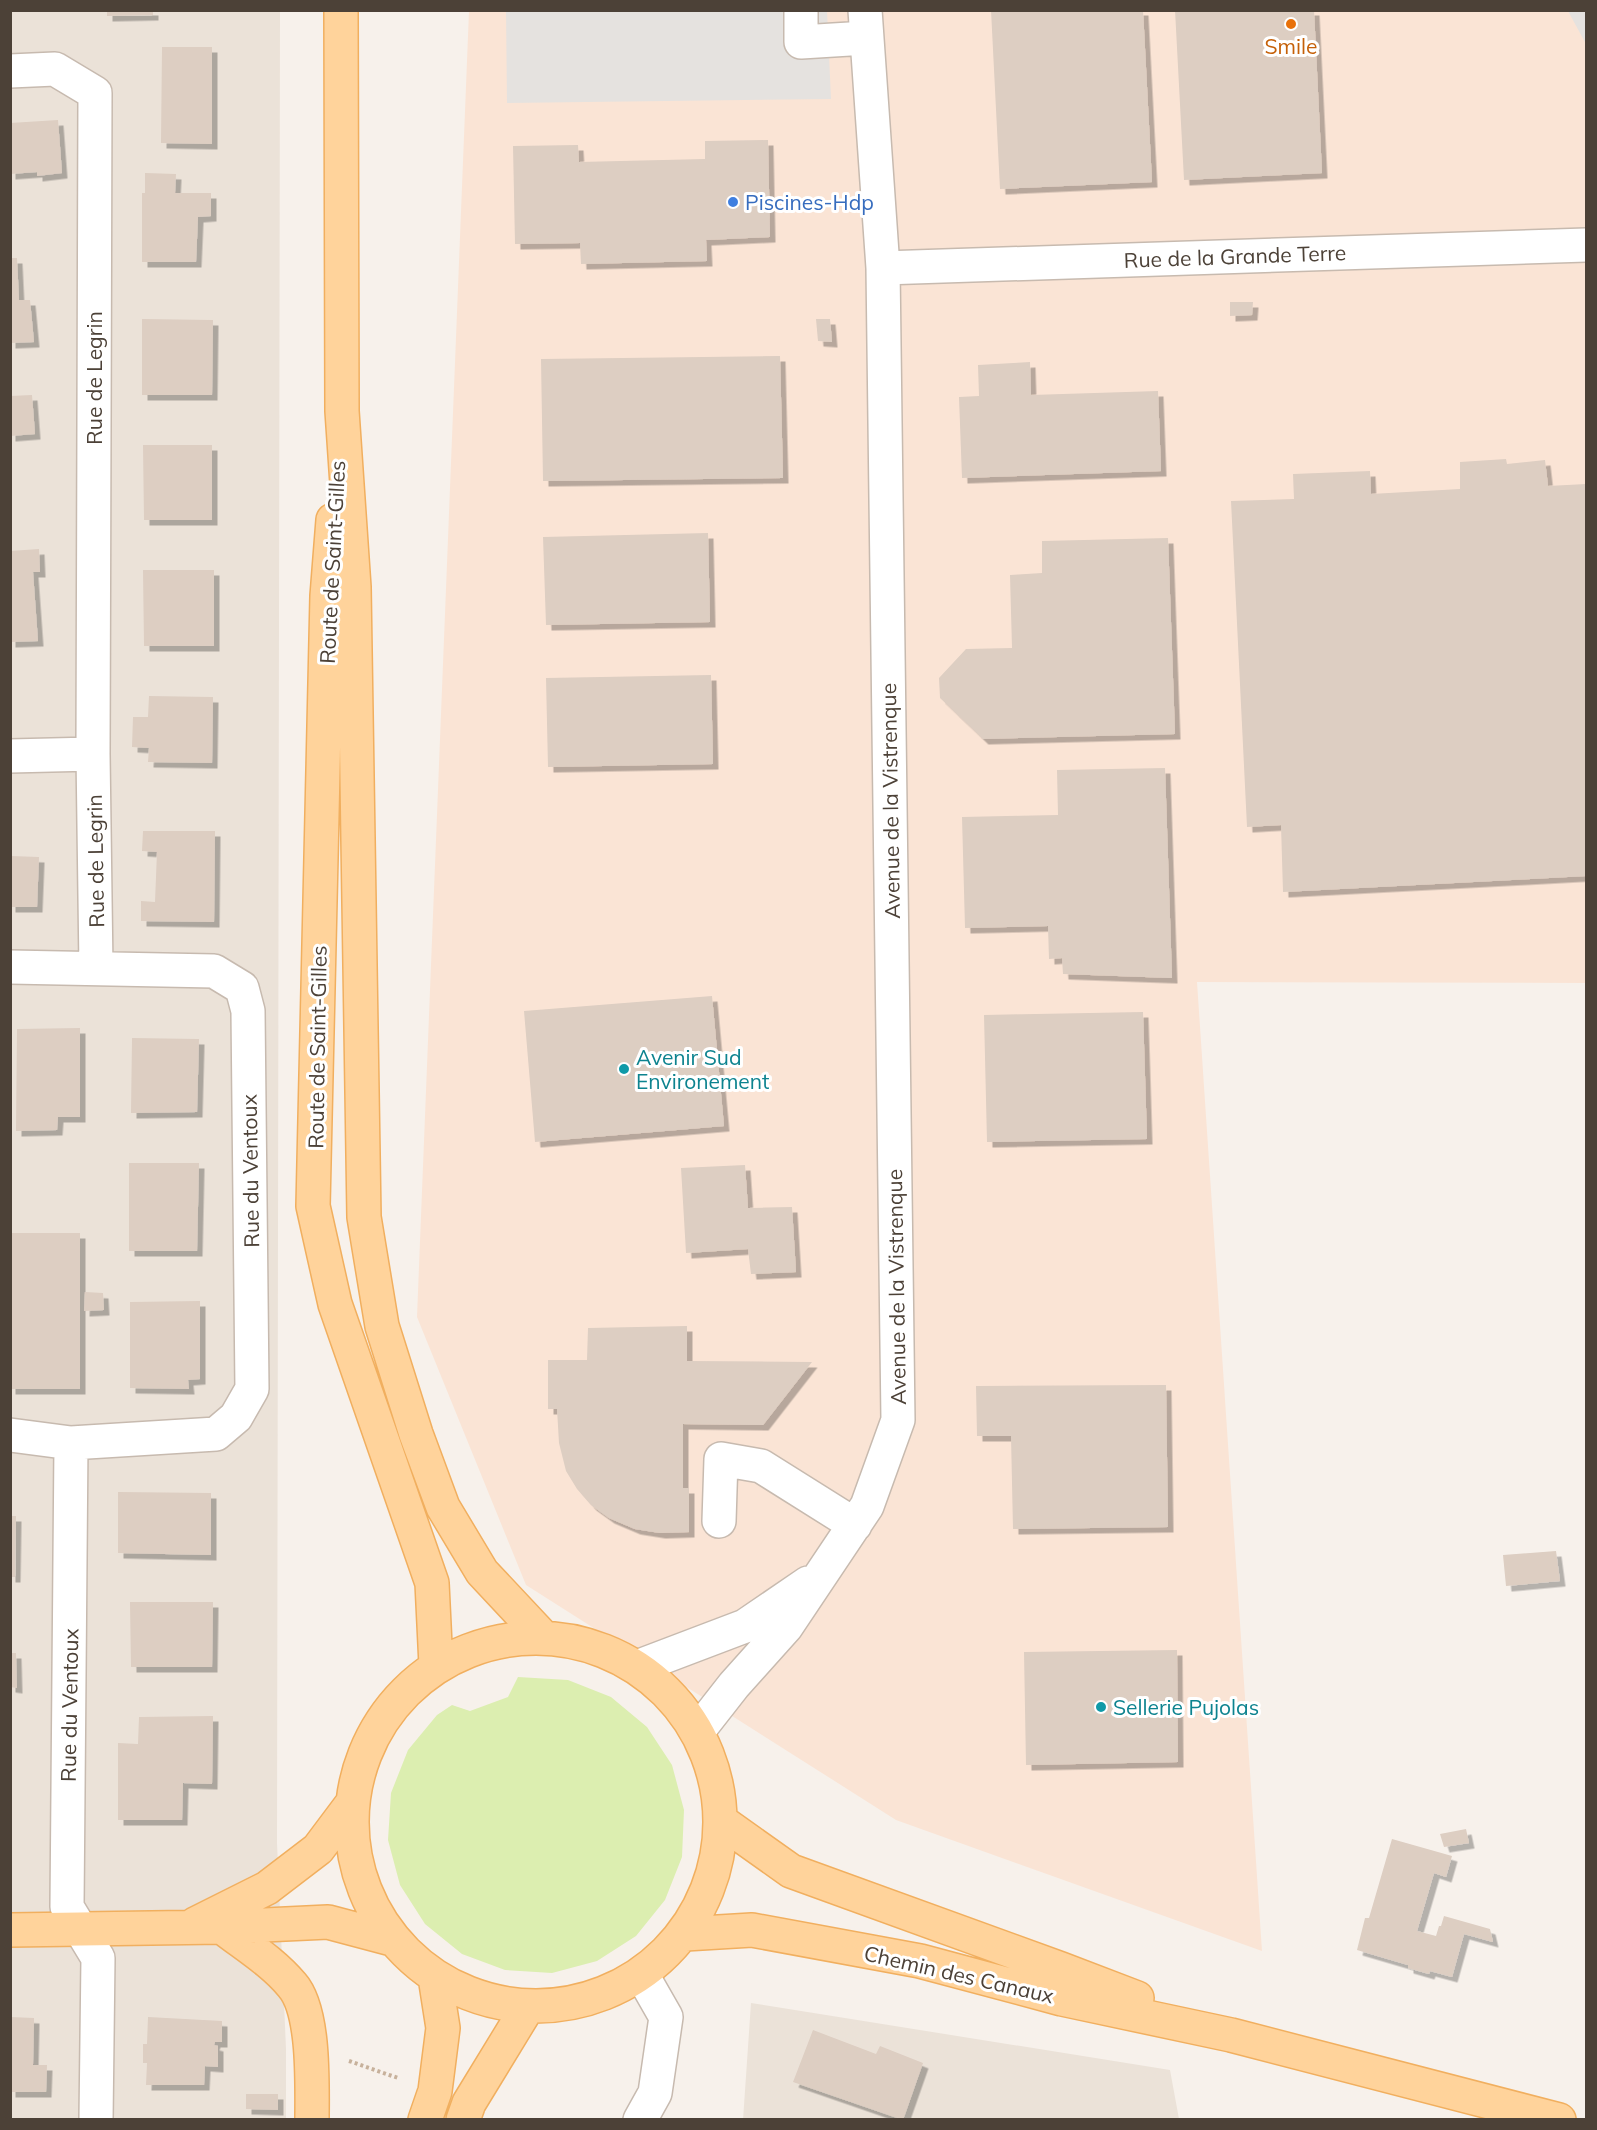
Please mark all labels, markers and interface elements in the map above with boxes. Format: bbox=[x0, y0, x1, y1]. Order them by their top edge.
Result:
marker: Smile bbox=[1284, 17, 1298, 31]
place label: Smile bbox=[1265, 33, 1317, 59]
place label: Piscines-Hdp bbox=[745, 189, 874, 215]
marker: Piscines-Hdp bbox=[726, 195, 740, 209]
street label: Rue de la Grande Terre bbox=[1123, 239, 1347, 273]
street label: Rue de Legrin bbox=[81, 311, 107, 445]
street label: Route de Saint-Gilles bbox=[314, 460, 350, 664]
street label: Avenue de la Vistrenque bbox=[875, 683, 905, 919]
street label: Rue de Legrin bbox=[81, 794, 109, 928]
street label: Route de Saint-Gilles bbox=[302, 945, 332, 1149]
place label: Avenir Sud Environement bbox=[636, 1044, 769, 1094]
marker: Avenir Sud Environement bbox=[617, 1062, 631, 1076]
street label: Rue du Ventoux bbox=[236, 1094, 264, 1248]
street label: Avenue de la Vistrenque bbox=[881, 1169, 911, 1405]
street label: Rue du Ventoux bbox=[55, 1628, 83, 1782]
place label: Sellerie Pujolas bbox=[1113, 1694, 1259, 1720]
marker: Sellerie Pujolas bbox=[1094, 1700, 1108, 1714]
street label: Chemin des Canaux bbox=[862, 1939, 1056, 2009]

